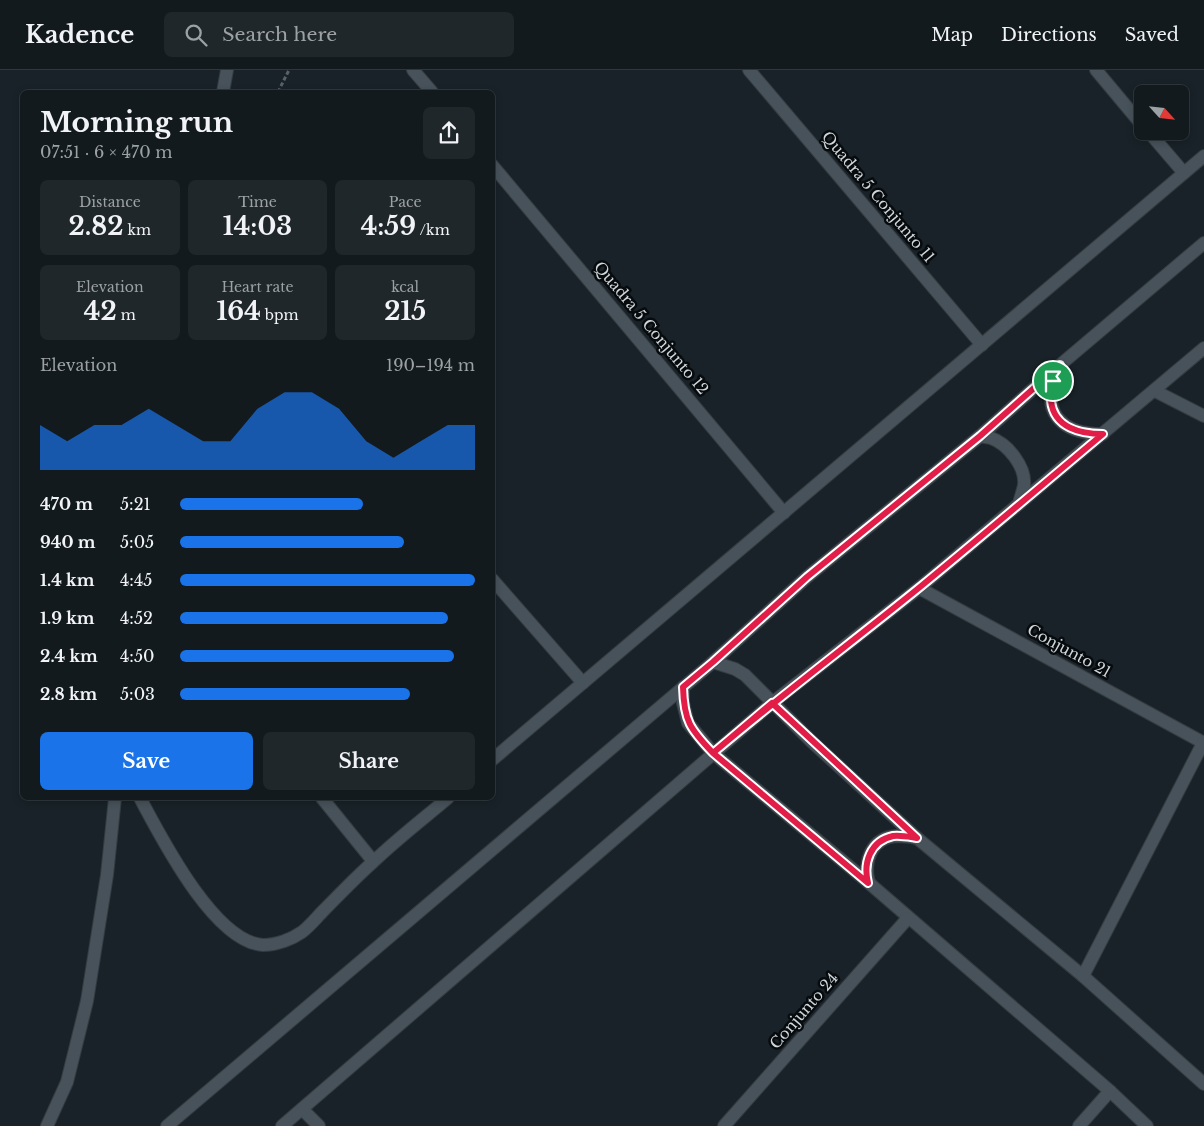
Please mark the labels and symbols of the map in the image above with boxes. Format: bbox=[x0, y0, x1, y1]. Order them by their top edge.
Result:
north arrow bbox=[1134, 85, 1189, 140]
street label: Quadra 5 Conjunto 11 bbox=[818, 127, 939, 266]
street label: Quadra 5 Conjunto 12 bbox=[590, 257, 713, 398]
pin bbox=[1032, 360, 1074, 402]
street label: Conjunto 21 bbox=[1024, 620, 1114, 681]
street label: Conjunto 24 bbox=[765, 969, 842, 1053]

